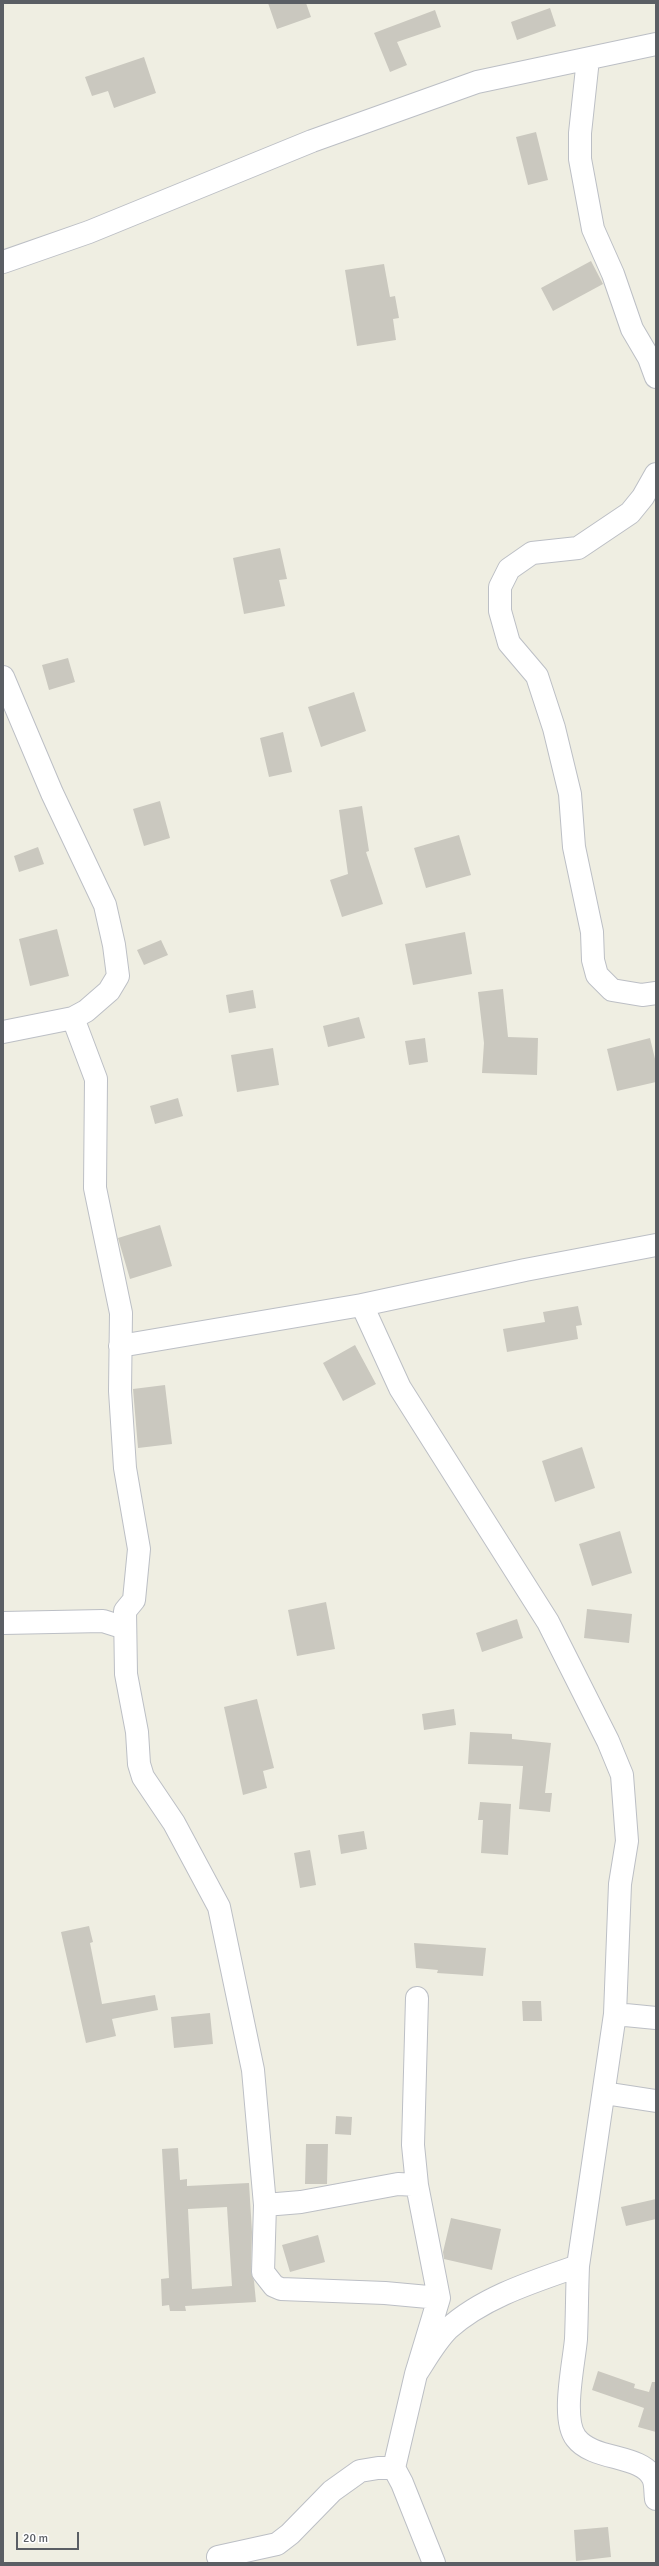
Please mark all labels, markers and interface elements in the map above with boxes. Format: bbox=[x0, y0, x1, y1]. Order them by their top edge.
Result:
scale bar bbox=[18, 2524, 81, 2550]
text: 20 m bbox=[23, 2531, 48, 2546]

